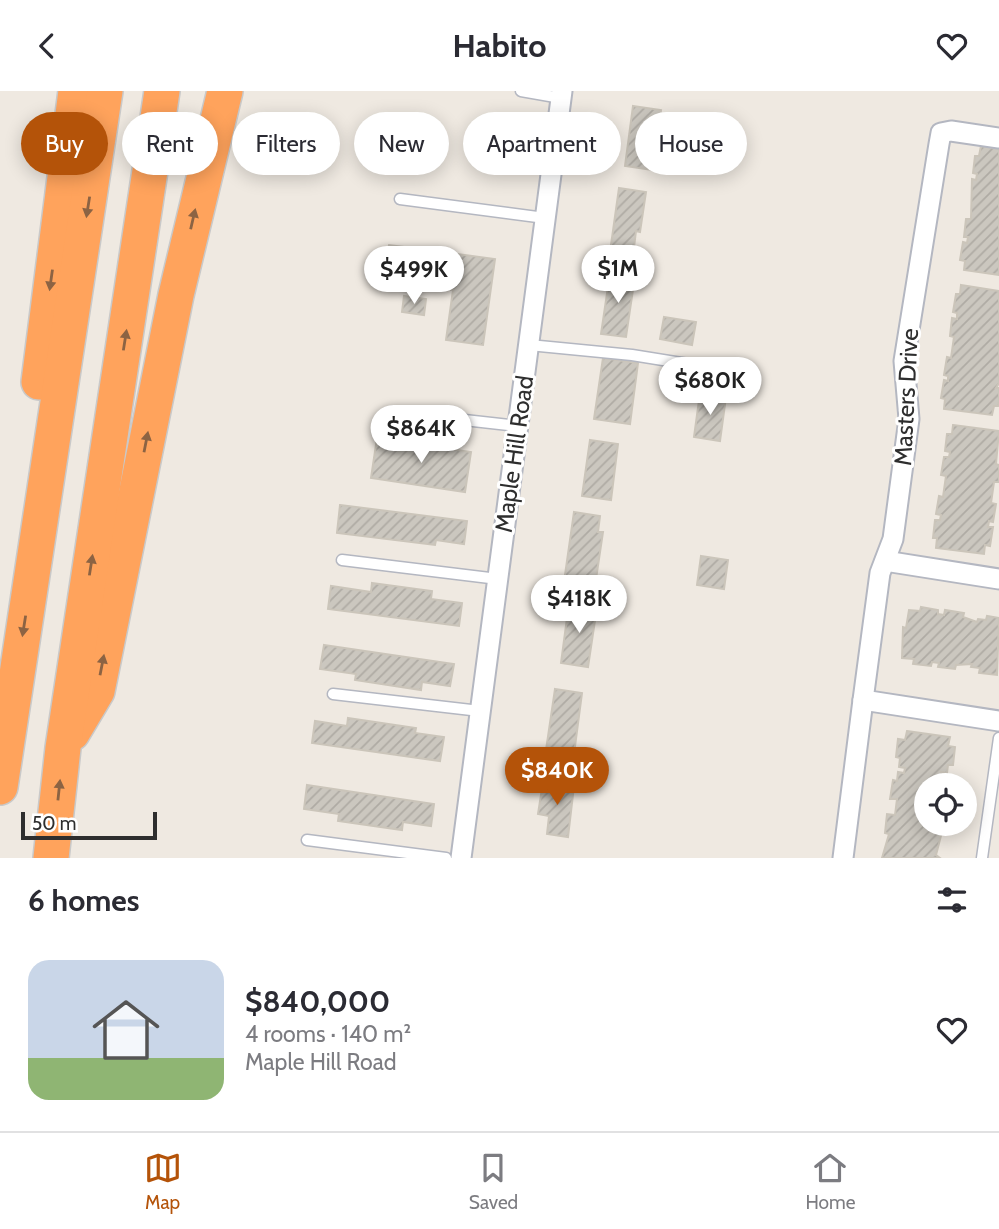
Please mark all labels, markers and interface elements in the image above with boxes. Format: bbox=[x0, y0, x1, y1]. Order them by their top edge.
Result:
text: Habito bbox=[452, 26, 547, 65]
icon: back bbox=[28, 27, 66, 65]
icon: heart bbox=[933, 27, 971, 65]
chip: Buy bbox=[21, 112, 108, 175]
chip: Rent bbox=[122, 112, 218, 175]
chip: Filters bbox=[232, 112, 340, 175]
chip: New bbox=[354, 112, 449, 175]
chip: Apartment bbox=[463, 112, 621, 175]
chip: House bbox=[635, 112, 747, 175]
one-way arrow bbox=[82, 196, 93, 218]
one-way arrow bbox=[188, 208, 199, 230]
pin: $1M bbox=[584, 245, 652, 305]
pin: $499K bbox=[365, 247, 463, 306]
text: $1M bbox=[598, 254, 639, 282]
text: $499K bbox=[380, 255, 448, 283]
one-way arrow bbox=[45, 269, 56, 291]
street label: Masters Drive bbox=[888, 327, 924, 467]
one-way arrow bbox=[120, 329, 131, 351]
pin: $680K bbox=[661, 357, 759, 417]
text: $680K bbox=[675, 366, 745, 394]
street label: Maple Hill Road bbox=[489, 374, 539, 534]
pin: $864K bbox=[372, 405, 470, 465]
text: $864K bbox=[387, 414, 455, 442]
one-way arrow bbox=[141, 431, 152, 453]
one-way arrow bbox=[86, 554, 97, 576]
pin: $418K bbox=[530, 575, 628, 635]
text: $418K bbox=[547, 584, 611, 612]
one-way arrow bbox=[19, 615, 30, 637]
one-way arrow bbox=[97, 654, 108, 676]
pin: $840K bbox=[508, 747, 606, 807]
text: $840K bbox=[521, 756, 593, 784]
map controls bbox=[914, 773, 977, 836]
button: locate bbox=[914, 773, 977, 836]
one-way arrow bbox=[54, 779, 65, 801]
scale bar bbox=[21, 809, 158, 841]
text: 50 m bbox=[32, 812, 76, 835]
icon: filters bbox=[933, 881, 971, 919]
text: 6 homes bbox=[28, 882, 139, 919]
text: $840,000 bbox=[245, 983, 390, 1020]
icon: home bbox=[84, 988, 168, 1072]
icon: heart bbox=[933, 1011, 971, 1049]
text: 4 rooms · 140 m² bbox=[245, 1020, 411, 1048]
text: Maple Hill Road bbox=[245, 1048, 396, 1076]
tab: Map bbox=[144, 1149, 182, 1214]
tab: Saved bbox=[469, 1149, 518, 1214]
tab: Home bbox=[805, 1149, 855, 1214]

